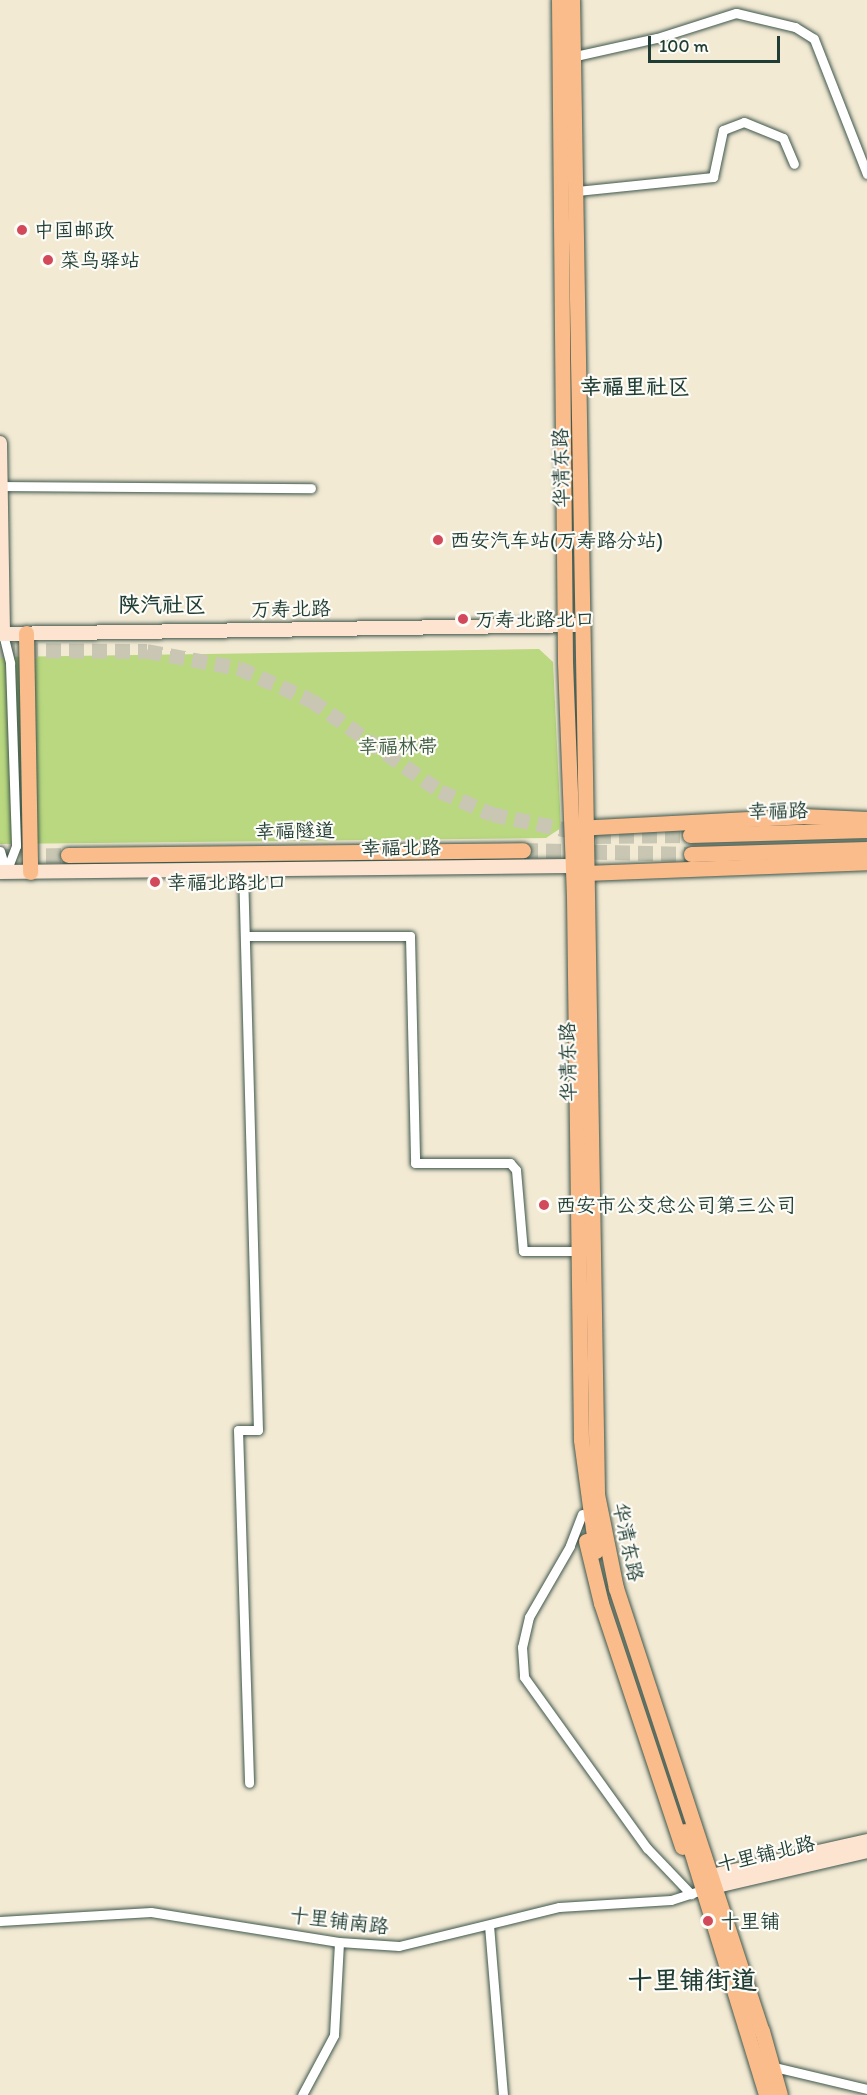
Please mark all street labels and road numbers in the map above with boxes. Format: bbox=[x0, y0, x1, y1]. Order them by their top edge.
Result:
street label: 华清东路 bbox=[548, 428, 574, 508]
street label: 万寿北路 bbox=[251, 596, 331, 622]
street label: 幸福路 bbox=[748, 798, 808, 824]
street label: 幸福隧道 bbox=[255, 818, 335, 844]
street label: 幸福北路 bbox=[361, 835, 441, 861]
street label: 华清东路 bbox=[555, 1022, 581, 1102]
street label: 华清东路 bbox=[608, 1500, 648, 1584]
street label: 十里铺北路 bbox=[715, 1831, 817, 1877]
street label: 十里铺南路 bbox=[288, 1903, 390, 1939]

